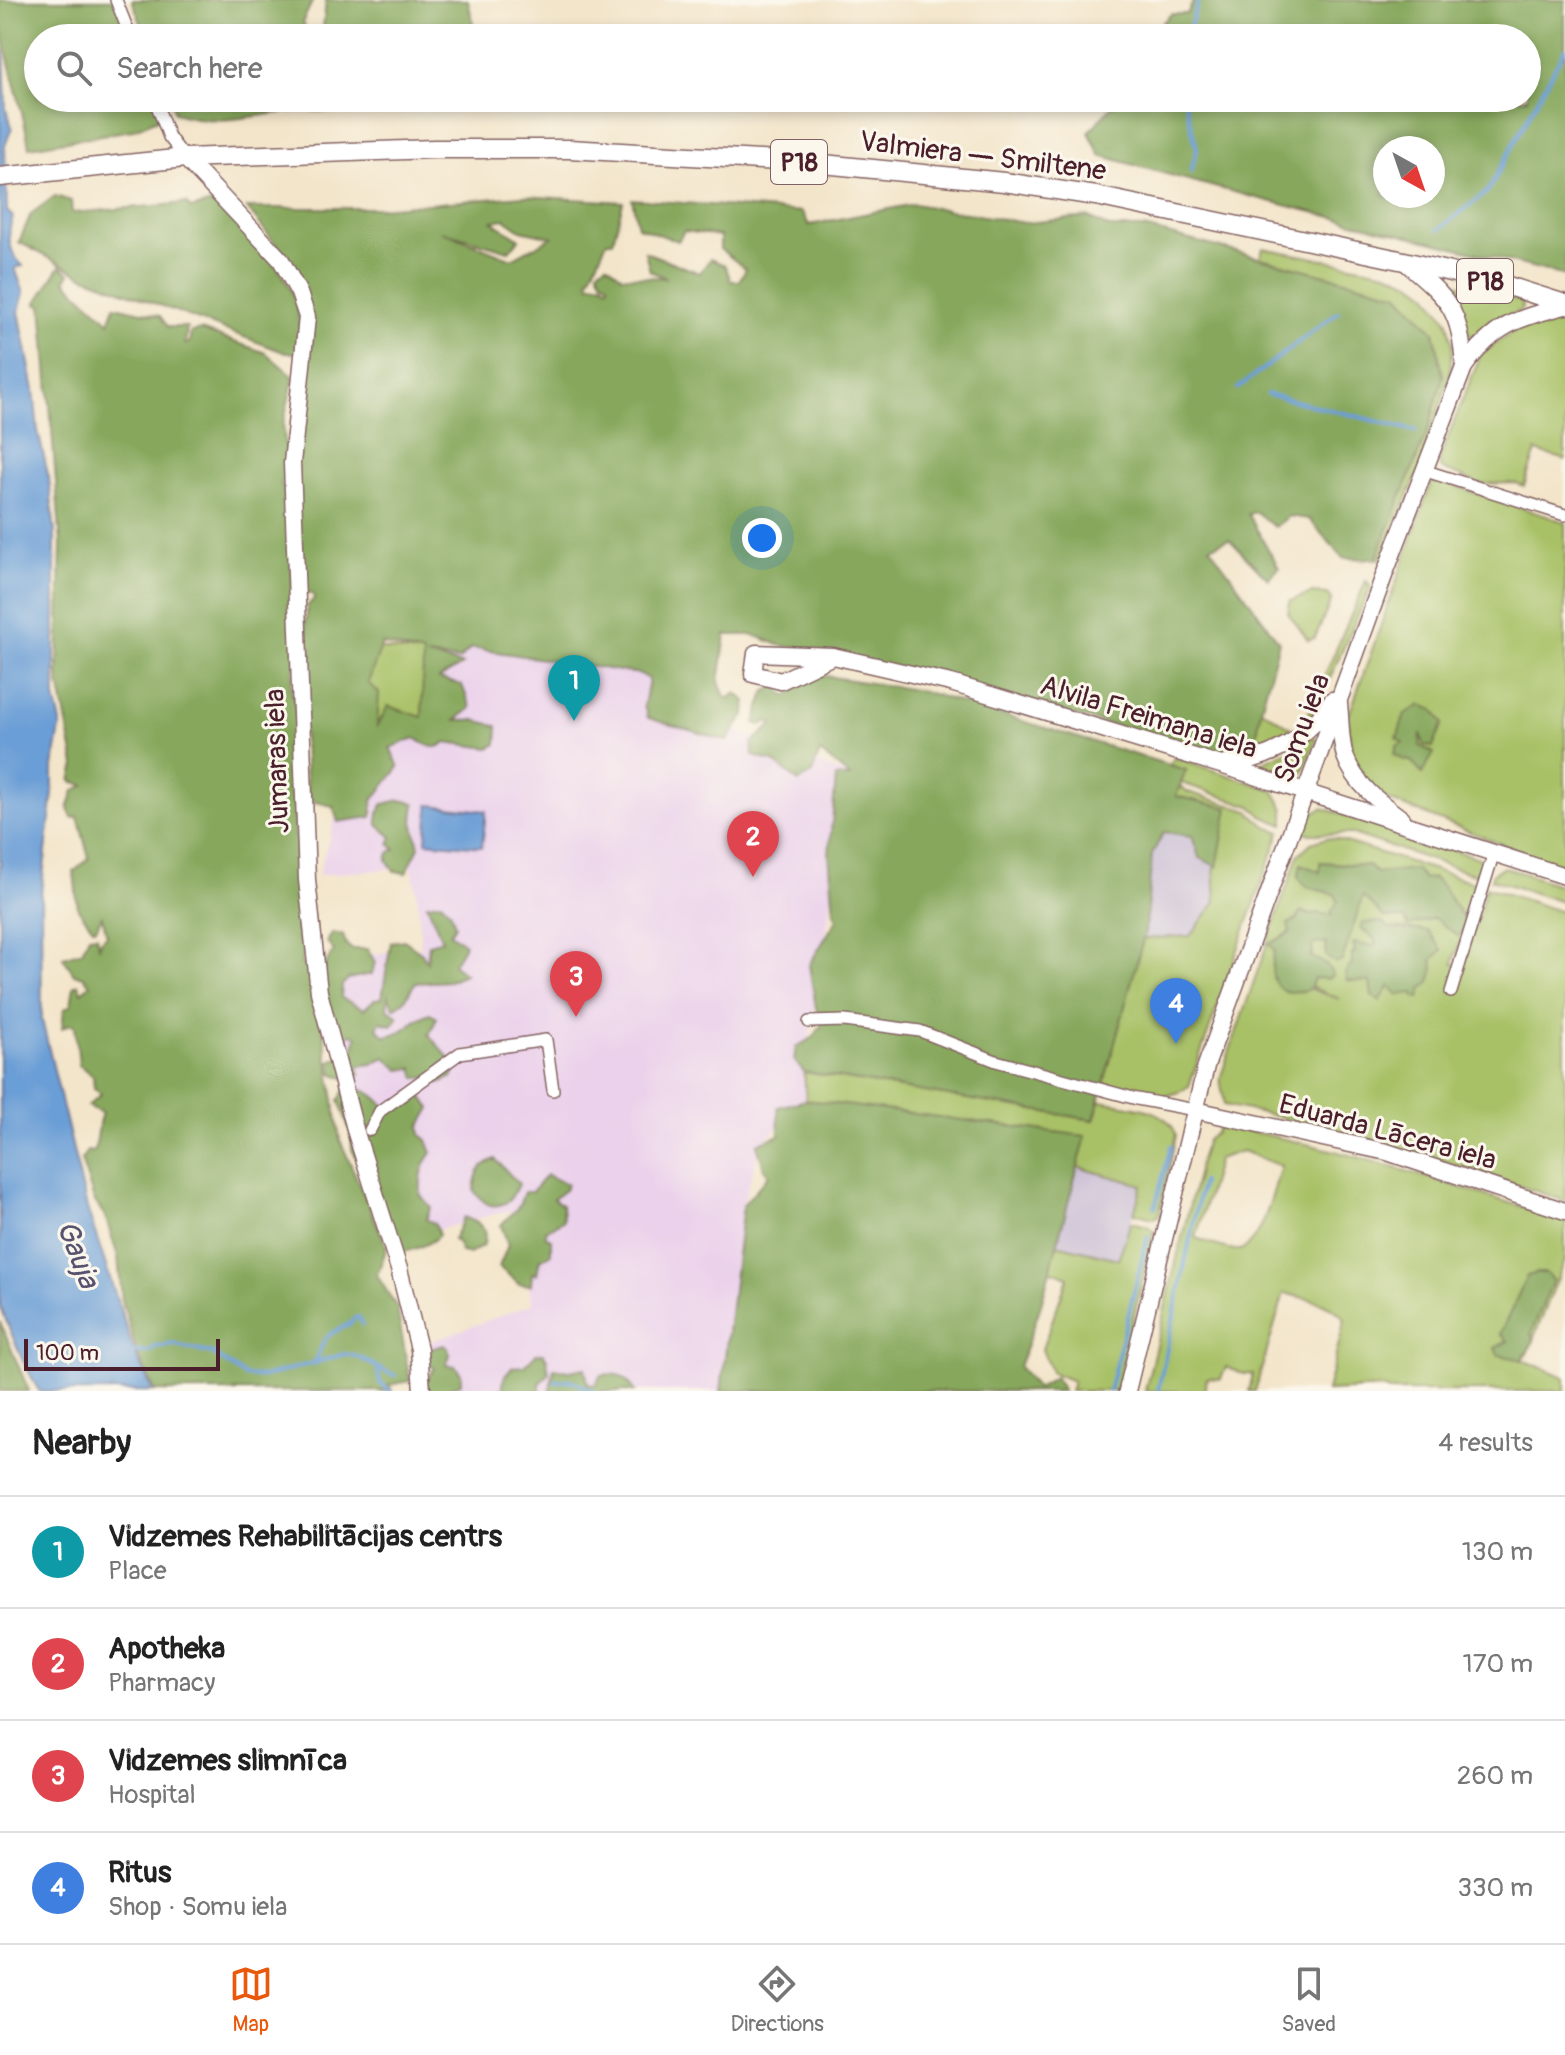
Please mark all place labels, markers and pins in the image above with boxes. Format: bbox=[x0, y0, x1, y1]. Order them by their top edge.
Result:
pin: 1 bbox=[548, 655, 600, 721]
pin: 2 bbox=[727, 811, 779, 877]
pin: 3 bbox=[550, 951, 602, 1017]
pin: 4 bbox=[1150, 978, 1202, 1044]

